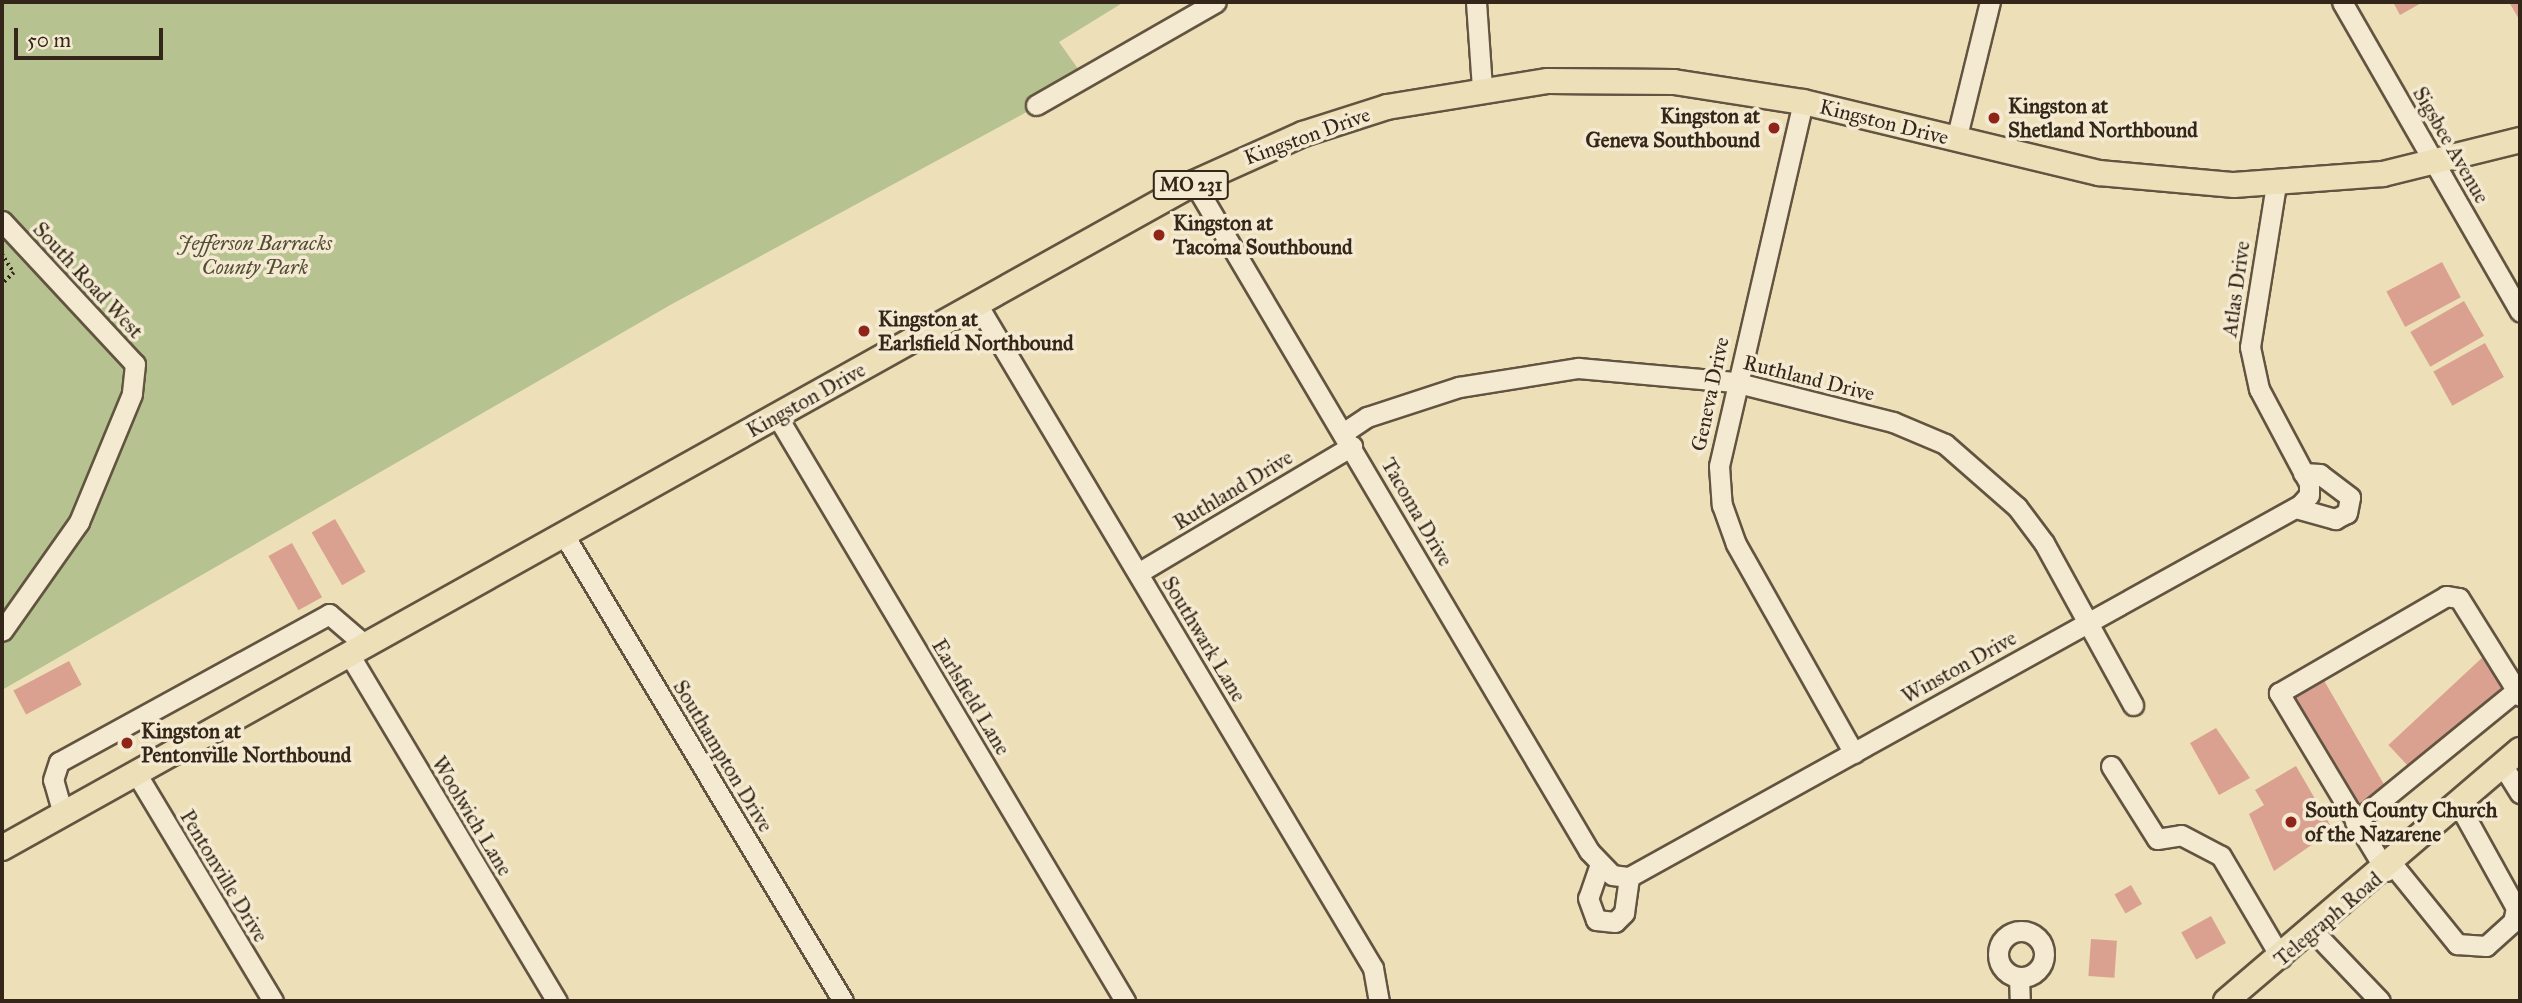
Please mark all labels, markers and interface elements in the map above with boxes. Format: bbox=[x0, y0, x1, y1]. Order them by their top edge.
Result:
scale bar bbox=[18, 14, 166, 58]
text: 50 m bbox=[27, 27, 71, 53]
street label: Sigsbee Avenue bbox=[2407, 82, 2495, 208]
place label: Kingston at Shetland Northbound bbox=[2008, 93, 2198, 143]
street label: Kingston Drive bbox=[1817, 94, 1951, 150]
street label: Kingston Drive bbox=[1241, 102, 1373, 170]
place label: Kingston at Geneva Southbound bbox=[1585, 103, 1760, 153]
marker: Kingston at Shetland Northbound bbox=[1986, 110, 2002, 126]
marker: Kingston at Geneva Southbound bbox=[1766, 120, 1782, 136]
road number: MO 231 bbox=[1152, 169, 1230, 200]
place label: Kingston at Tacoma Southbound bbox=[1173, 210, 1353, 260]
street label: South Road West bbox=[28, 217, 148, 343]
marker: Kingston at Tacoma Southbound bbox=[1151, 227, 1167, 243]
park label: Jefferson Barracks County Park bbox=[178, 230, 332, 280]
street label: Atlas Drive bbox=[2217, 239, 2255, 339]
place label: Kingston at Earlsfield Northbound bbox=[878, 306, 1074, 356]
marker: Kingston at Earlsfield Northbound bbox=[856, 323, 872, 339]
street label: Geneva Drive bbox=[1686, 335, 1734, 453]
street label: Ruthland Drive bbox=[1741, 350, 1877, 406]
street label: Kingston Drive bbox=[742, 357, 870, 443]
street label: Ruthland Drive bbox=[1169, 445, 1297, 535]
street label: Tacoma Drive bbox=[1376, 453, 1458, 571]
street label: Southwark Lane bbox=[1157, 572, 1251, 706]
street label: Winston Drive bbox=[1897, 625, 2021, 709]
street label: Earlsfield Lane bbox=[926, 634, 1016, 760]
street label: Southampton Drive bbox=[668, 675, 778, 837]
place label: Kingston at Pentonville Northbound bbox=[141, 718, 351, 768]
marker: Kingston at Pentonville Northbound bbox=[119, 735, 135, 751]
street label: Woolwich Lane bbox=[426, 752, 518, 880]
place label: South County Church of the Nazarene bbox=[2305, 797, 2497, 847]
street label: Pentonville Drive bbox=[175, 805, 273, 947]
marker: South County Church of the Nazarene bbox=[2283, 814, 2299, 830]
street label: Telegraph Road bbox=[2269, 866, 2387, 972]

